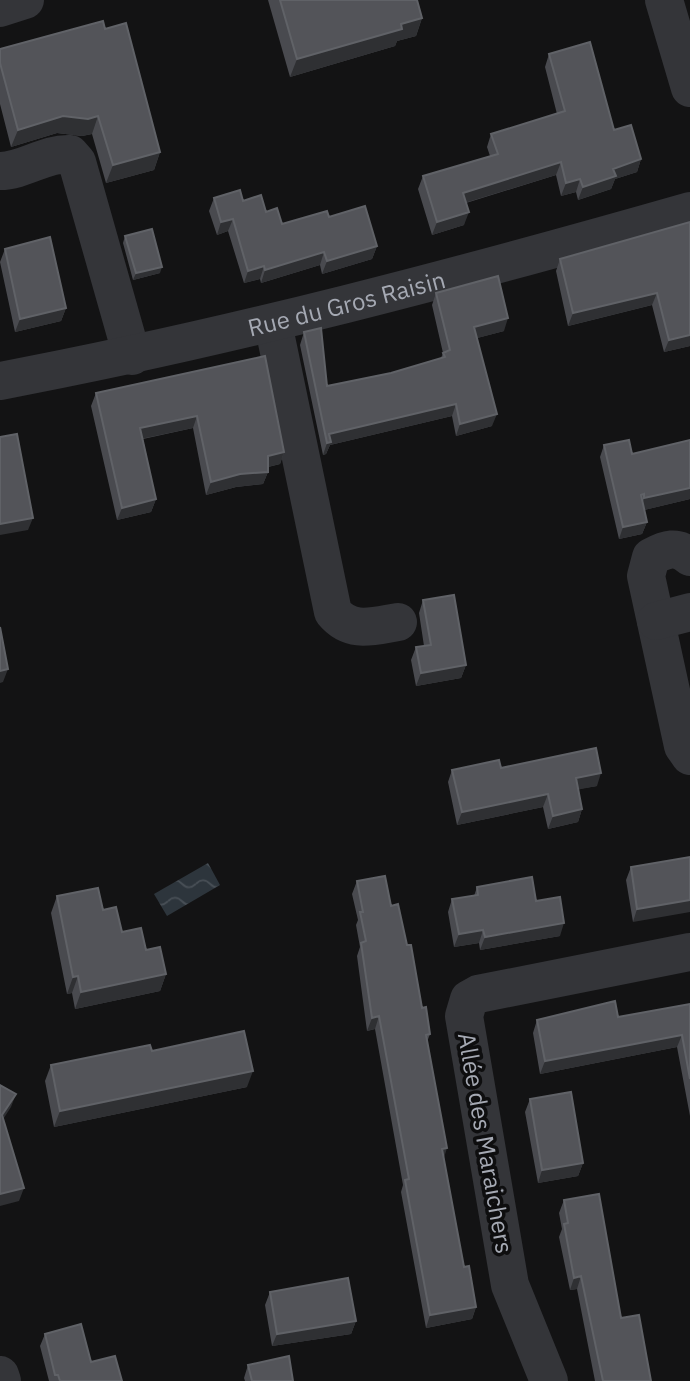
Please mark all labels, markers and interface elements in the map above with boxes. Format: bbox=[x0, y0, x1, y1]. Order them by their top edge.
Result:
street label: Rue du Gros Raisin bbox=[244, 263, 449, 344]
street label: Allée des Maraichers bbox=[451, 1030, 521, 1256]

